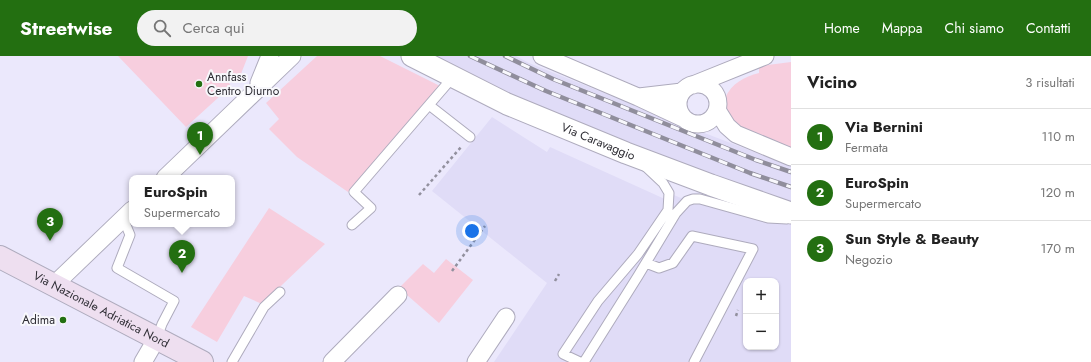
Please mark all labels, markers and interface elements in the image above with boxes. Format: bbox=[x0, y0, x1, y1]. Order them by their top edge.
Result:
search box bbox=[137, 10, 417, 46]
text: Streetwise bbox=[20, 15, 113, 42]
icon: search bbox=[151, 17, 173, 39]
text: Cerca qui bbox=[183, 17, 245, 39]
text: Home bbox=[824, 18, 860, 38]
text: Mappa bbox=[882, 18, 923, 38]
text: Chi siamo bbox=[945, 18, 1004, 38]
text: Contatti bbox=[1026, 18, 1071, 38]
place label: Annfass Centro Diurno bbox=[207, 68, 280, 100]
text: Vicino bbox=[807, 70, 857, 94]
text: 3 risultati bbox=[1025, 73, 1075, 92]
marker: Annfass Centro Diurno bbox=[194, 79, 204, 89]
text: Via Bernini bbox=[845, 116, 923, 138]
street label: Via Caravaggio bbox=[558, 118, 638, 165]
pin: 1 bbox=[187, 122, 213, 155]
text: 1 bbox=[817, 127, 823, 146]
text: 110 m bbox=[1041, 127, 1075, 146]
text: Fermata bbox=[845, 138, 888, 157]
text: EuroSpin bbox=[845, 172, 909, 194]
popup bbox=[129, 175, 235, 227]
text: EuroSpin bbox=[144, 181, 208, 203]
text: 2 bbox=[816, 183, 824, 202]
text: 120 m bbox=[1040, 183, 1075, 202]
text: Supermercato bbox=[845, 194, 921, 213]
text: Supermercato bbox=[144, 203, 220, 222]
pin: 3 bbox=[37, 208, 63, 241]
your location bbox=[462, 221, 482, 241]
text: Sun Style & Beauty bbox=[845, 228, 979, 250]
text: 3 bbox=[816, 239, 824, 258]
text: 170 m bbox=[1040, 239, 1075, 258]
pin: 2 bbox=[169, 240, 195, 273]
text: Negozio bbox=[845, 250, 893, 269]
street label: Via Nazionale Adriatica Nord bbox=[30, 267, 172, 352]
map controls bbox=[743, 278, 779, 350]
button: + bbox=[743, 278, 779, 314]
place label: Adima bbox=[22, 311, 55, 329]
button: − bbox=[743, 314, 779, 350]
marker: Adima bbox=[58, 315, 68, 325]

